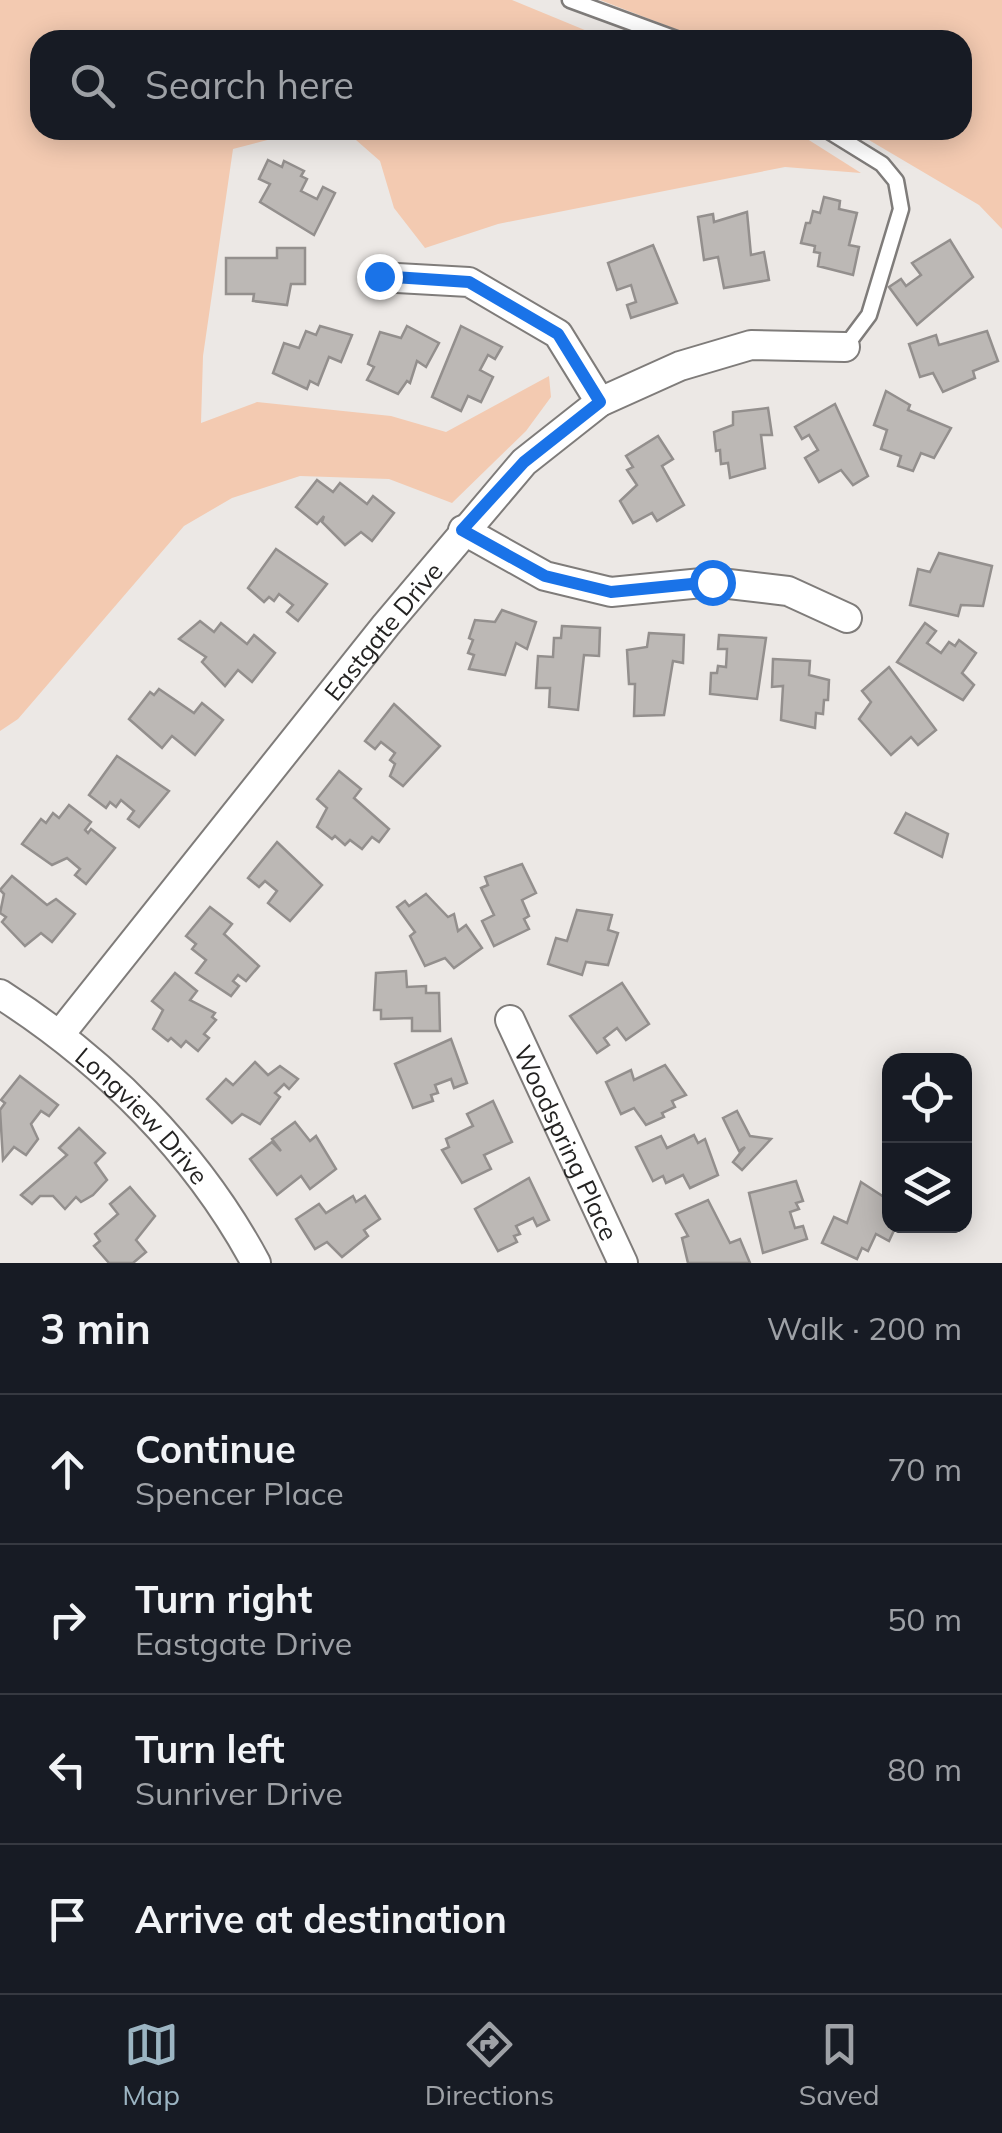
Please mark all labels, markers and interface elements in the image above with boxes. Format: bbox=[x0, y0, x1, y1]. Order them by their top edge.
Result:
search box bbox=[30, 30, 972, 140]
icon: search bbox=[65, 58, 120, 113]
text: Search here bbox=[145, 61, 354, 109]
route end bbox=[357, 254, 403, 300]
street label: Eastgate Drive bbox=[317, 555, 448, 706]
route start bbox=[690, 560, 736, 606]
street label: Longview Drive bbox=[70, 1040, 216, 1190]
street label: Woodspring Place bbox=[508, 1040, 626, 1245]
map controls bbox=[882, 1053, 972, 1233]
button: locate bbox=[882, 1053, 972, 1143]
button: layers bbox=[882, 1143, 972, 1233]
text: 3 min bbox=[40, 1302, 151, 1355]
text: Walk · 200 m bbox=[767, 1308, 962, 1348]
text: Continue bbox=[135, 1425, 296, 1473]
icon: ahead bbox=[40, 1442, 95, 1497]
text: 70 m bbox=[887, 1449, 962, 1489]
text: Spencer Place bbox=[135, 1473, 344, 1513]
text: Turn right bbox=[135, 1575, 312, 1623]
icon: right bbox=[40, 1592, 95, 1647]
text: 50 m bbox=[887, 1599, 962, 1639]
text: Eastgate Drive bbox=[135, 1623, 352, 1663]
text: Turn left bbox=[135, 1725, 285, 1773]
icon: left bbox=[40, 1742, 95, 1797]
text: 80 m bbox=[887, 1749, 962, 1789]
text: Sunriver Drive bbox=[135, 1773, 343, 1813]
icon: arrive bbox=[40, 1892, 95, 1947]
text: Arrive at destination bbox=[135, 1895, 507, 1943]
tab: Map bbox=[122, 2017, 180, 2112]
tab: Directions bbox=[425, 2017, 554, 2112]
tab: Saved bbox=[799, 2017, 880, 2112]

